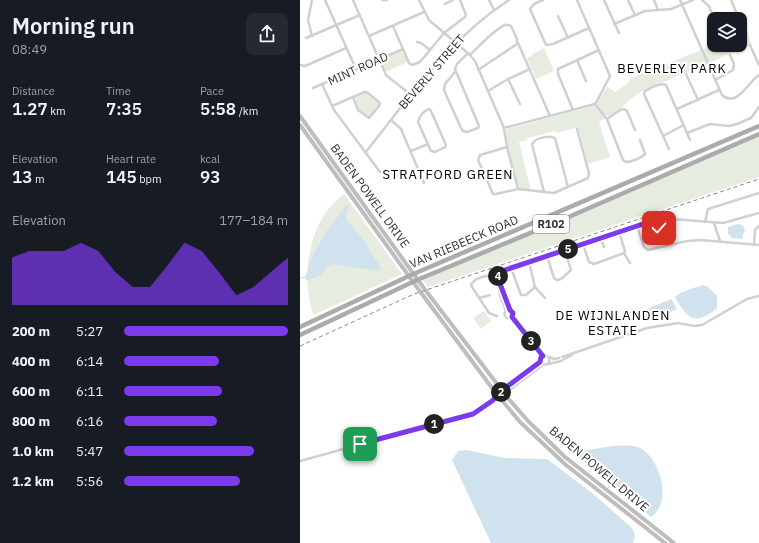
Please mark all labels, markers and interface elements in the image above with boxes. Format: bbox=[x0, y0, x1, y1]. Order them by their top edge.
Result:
text: Morning run bbox=[12, 11, 135, 40]
map controls bbox=[707, 12, 747, 52]
button: layers bbox=[707, 12, 747, 52]
button: share bbox=[246, 13, 288, 55]
street label: BEVERLY STREET bbox=[395, 31, 468, 112]
text: 08:49 bbox=[12, 41, 47, 58]
street label: MINT ROAD bbox=[325, 49, 390, 88]
district label: BEVERLEY PARK bbox=[617, 60, 727, 77]
text: Distance bbox=[12, 84, 55, 98]
text: Time bbox=[106, 84, 131, 98]
text: Pace bbox=[200, 84, 224, 98]
text: 1.27 bbox=[12, 98, 48, 120]
text: 7:35 bbox=[106, 98, 142, 120]
text: 5:58 bbox=[200, 98, 236, 120]
text: km bbox=[48, 104, 66, 118]
text: /km bbox=[236, 104, 258, 118]
street label: BADEN POWELL DRIVE bbox=[328, 141, 413, 251]
text: Elevation bbox=[12, 152, 58, 166]
text: Heart rate bbox=[106, 152, 156, 166]
text: kcal bbox=[200, 152, 220, 166]
text: 13 bbox=[12, 166, 32, 188]
text: 145 bbox=[106, 166, 137, 188]
text: 93 bbox=[200, 166, 220, 188]
district label: STRATFORD GREEN bbox=[382, 166, 514, 183]
text: m bbox=[32, 172, 45, 186]
text: bpm bbox=[137, 172, 162, 186]
pin bbox=[642, 211, 676, 245]
text: Elevation bbox=[12, 212, 66, 229]
text: 177–184 m bbox=[219, 212, 288, 229]
street label: VAN RIEBEECK ROAD bbox=[407, 212, 520, 271]
road number: R102 bbox=[533, 215, 569, 233]
icon: check bbox=[648, 217, 670, 239]
pin: 5 bbox=[558, 239, 578, 259]
text: 5 bbox=[565, 242, 571, 256]
pin: 4 bbox=[488, 266, 508, 286]
text: 4 bbox=[495, 269, 501, 283]
district label: DE WIJNLANDEN ESTATE bbox=[556, 307, 670, 339]
text: 200 m bbox=[12, 323, 50, 340]
text: 5:27 bbox=[76, 323, 103, 340]
pin: 3 bbox=[521, 331, 541, 351]
text: 3 bbox=[528, 334, 534, 348]
text: 400 m bbox=[12, 353, 50, 370]
text: 6:14 bbox=[76, 353, 103, 370]
pin: 2 bbox=[491, 382, 511, 402]
text: 600 m bbox=[12, 383, 50, 400]
text: 6:11 bbox=[76, 383, 103, 400]
text: 2 bbox=[498, 385, 504, 399]
text: 800 m bbox=[12, 413, 50, 430]
text: 6:16 bbox=[76, 413, 103, 430]
pin: 1 bbox=[424, 414, 444, 434]
text: 1 bbox=[431, 417, 437, 431]
street label: BADEN POWELL DRIVE bbox=[547, 423, 652, 515]
pin bbox=[343, 427, 377, 461]
icon: arrive bbox=[349, 433, 371, 455]
text: 1.0 km bbox=[12, 443, 54, 460]
text: 5:47 bbox=[76, 443, 103, 460]
text: 1.2 km bbox=[12, 473, 54, 490]
text: 5:56 bbox=[76, 473, 103, 490]

